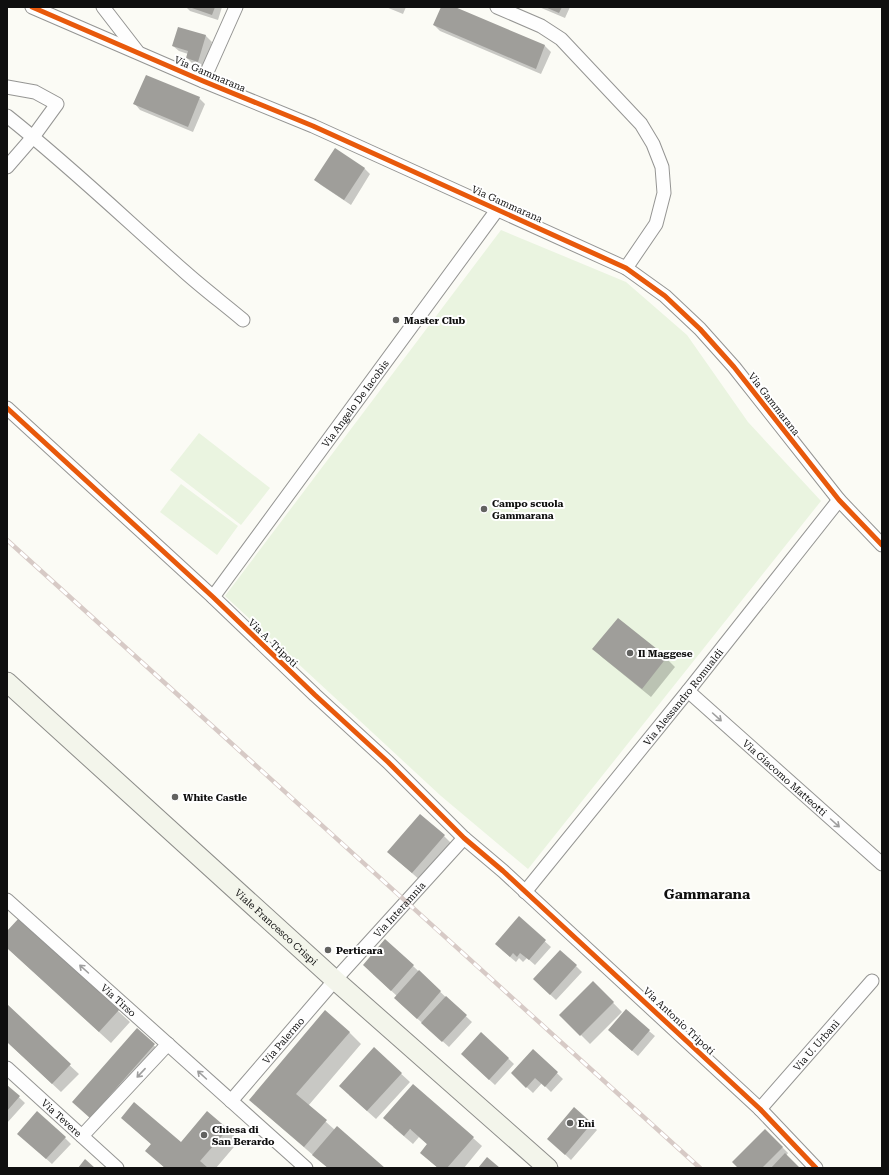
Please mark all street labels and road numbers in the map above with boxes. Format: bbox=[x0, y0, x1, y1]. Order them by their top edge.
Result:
street label: Via Gammarana bbox=[173, 54, 248, 94]
street label: Via Gammarana bbox=[470, 183, 545, 225]
street label: Via Angelo De Iacobis bbox=[319, 358, 391, 449]
street label: Via Gammarana bbox=[746, 370, 802, 438]
street label: Via A. Tripoti bbox=[246, 617, 300, 669]
street label: Via Alessandro Romualdi bbox=[641, 646, 725, 747]
street label: Via Giacomo Matteotti bbox=[741, 737, 829, 818]
street label: Via Interamnia bbox=[371, 879, 428, 939]
street label: Viale Francesco Crispi bbox=[233, 886, 320, 967]
street label: Via Tirso bbox=[99, 982, 138, 1019]
street label: Via Antonio Tripoti bbox=[641, 985, 717, 1057]
street label: Via Palermo bbox=[260, 1015, 306, 1066]
street label: Via U. Urbani bbox=[791, 1017, 841, 1073]
street label: Via Tevere bbox=[39, 1097, 84, 1139]

